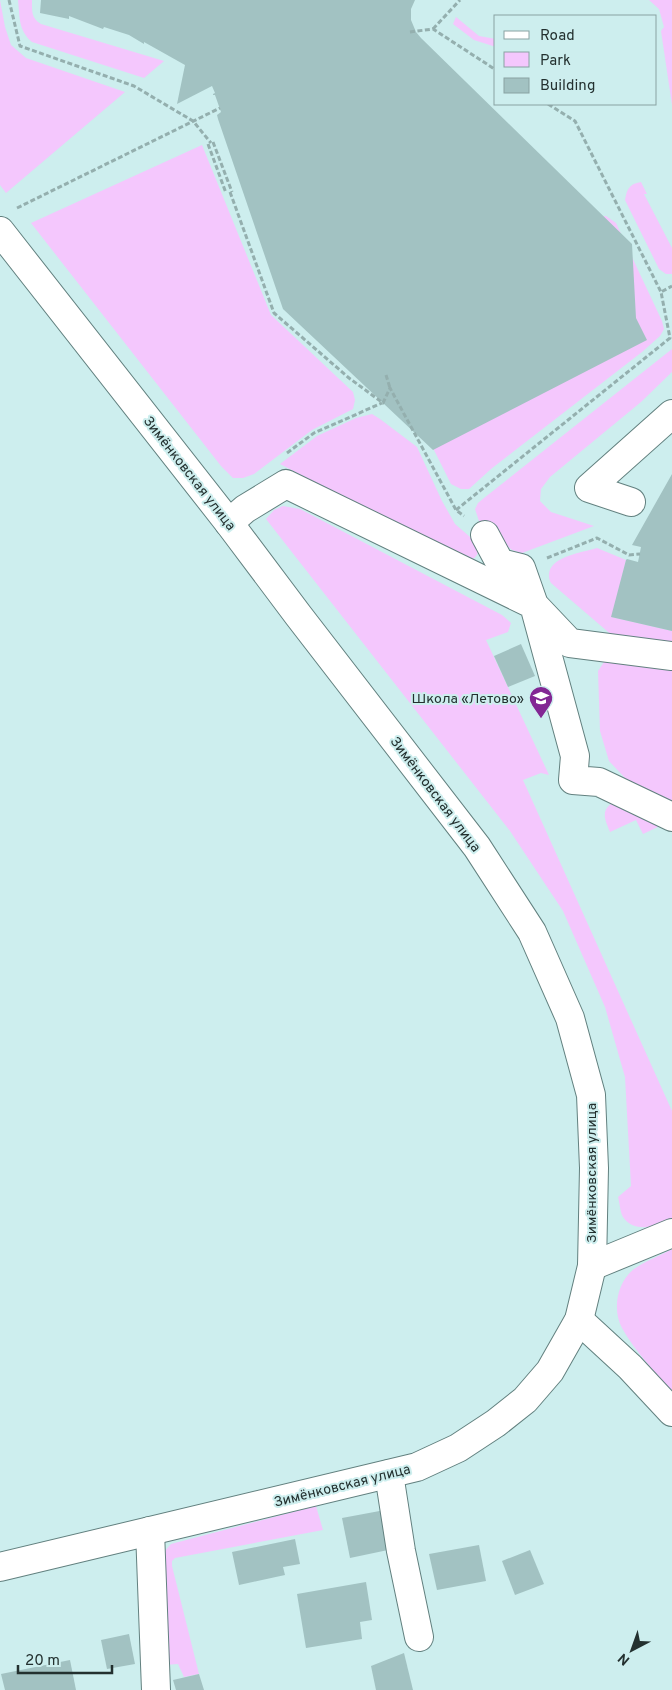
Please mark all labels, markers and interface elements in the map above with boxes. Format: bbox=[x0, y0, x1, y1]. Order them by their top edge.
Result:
legend bbox=[494, 15, 657, 105]
text: Road bbox=[540, 27, 575, 46]
text: Park bbox=[540, 52, 571, 71]
text: Building bbox=[540, 77, 595, 96]
street label: Зимёнковская улица bbox=[139, 413, 239, 534]
school or university icon: Школа «Летово» bbox=[528, 685, 554, 719]
place label: Школа «Летово» bbox=[412, 691, 524, 708]
street label: Зимёнковская улица bbox=[386, 734, 484, 856]
street label: Зимёнковская улица bbox=[584, 1103, 601, 1243]
street label: Зимёнковская улица bbox=[272, 1461, 412, 1512]
north arrow bbox=[607, 1625, 657, 1675]
scale bar bbox=[18, 1642, 111, 1674]
text: N bbox=[615, 1649, 634, 1668]
text: 20 m bbox=[25, 1652, 60, 1671]

